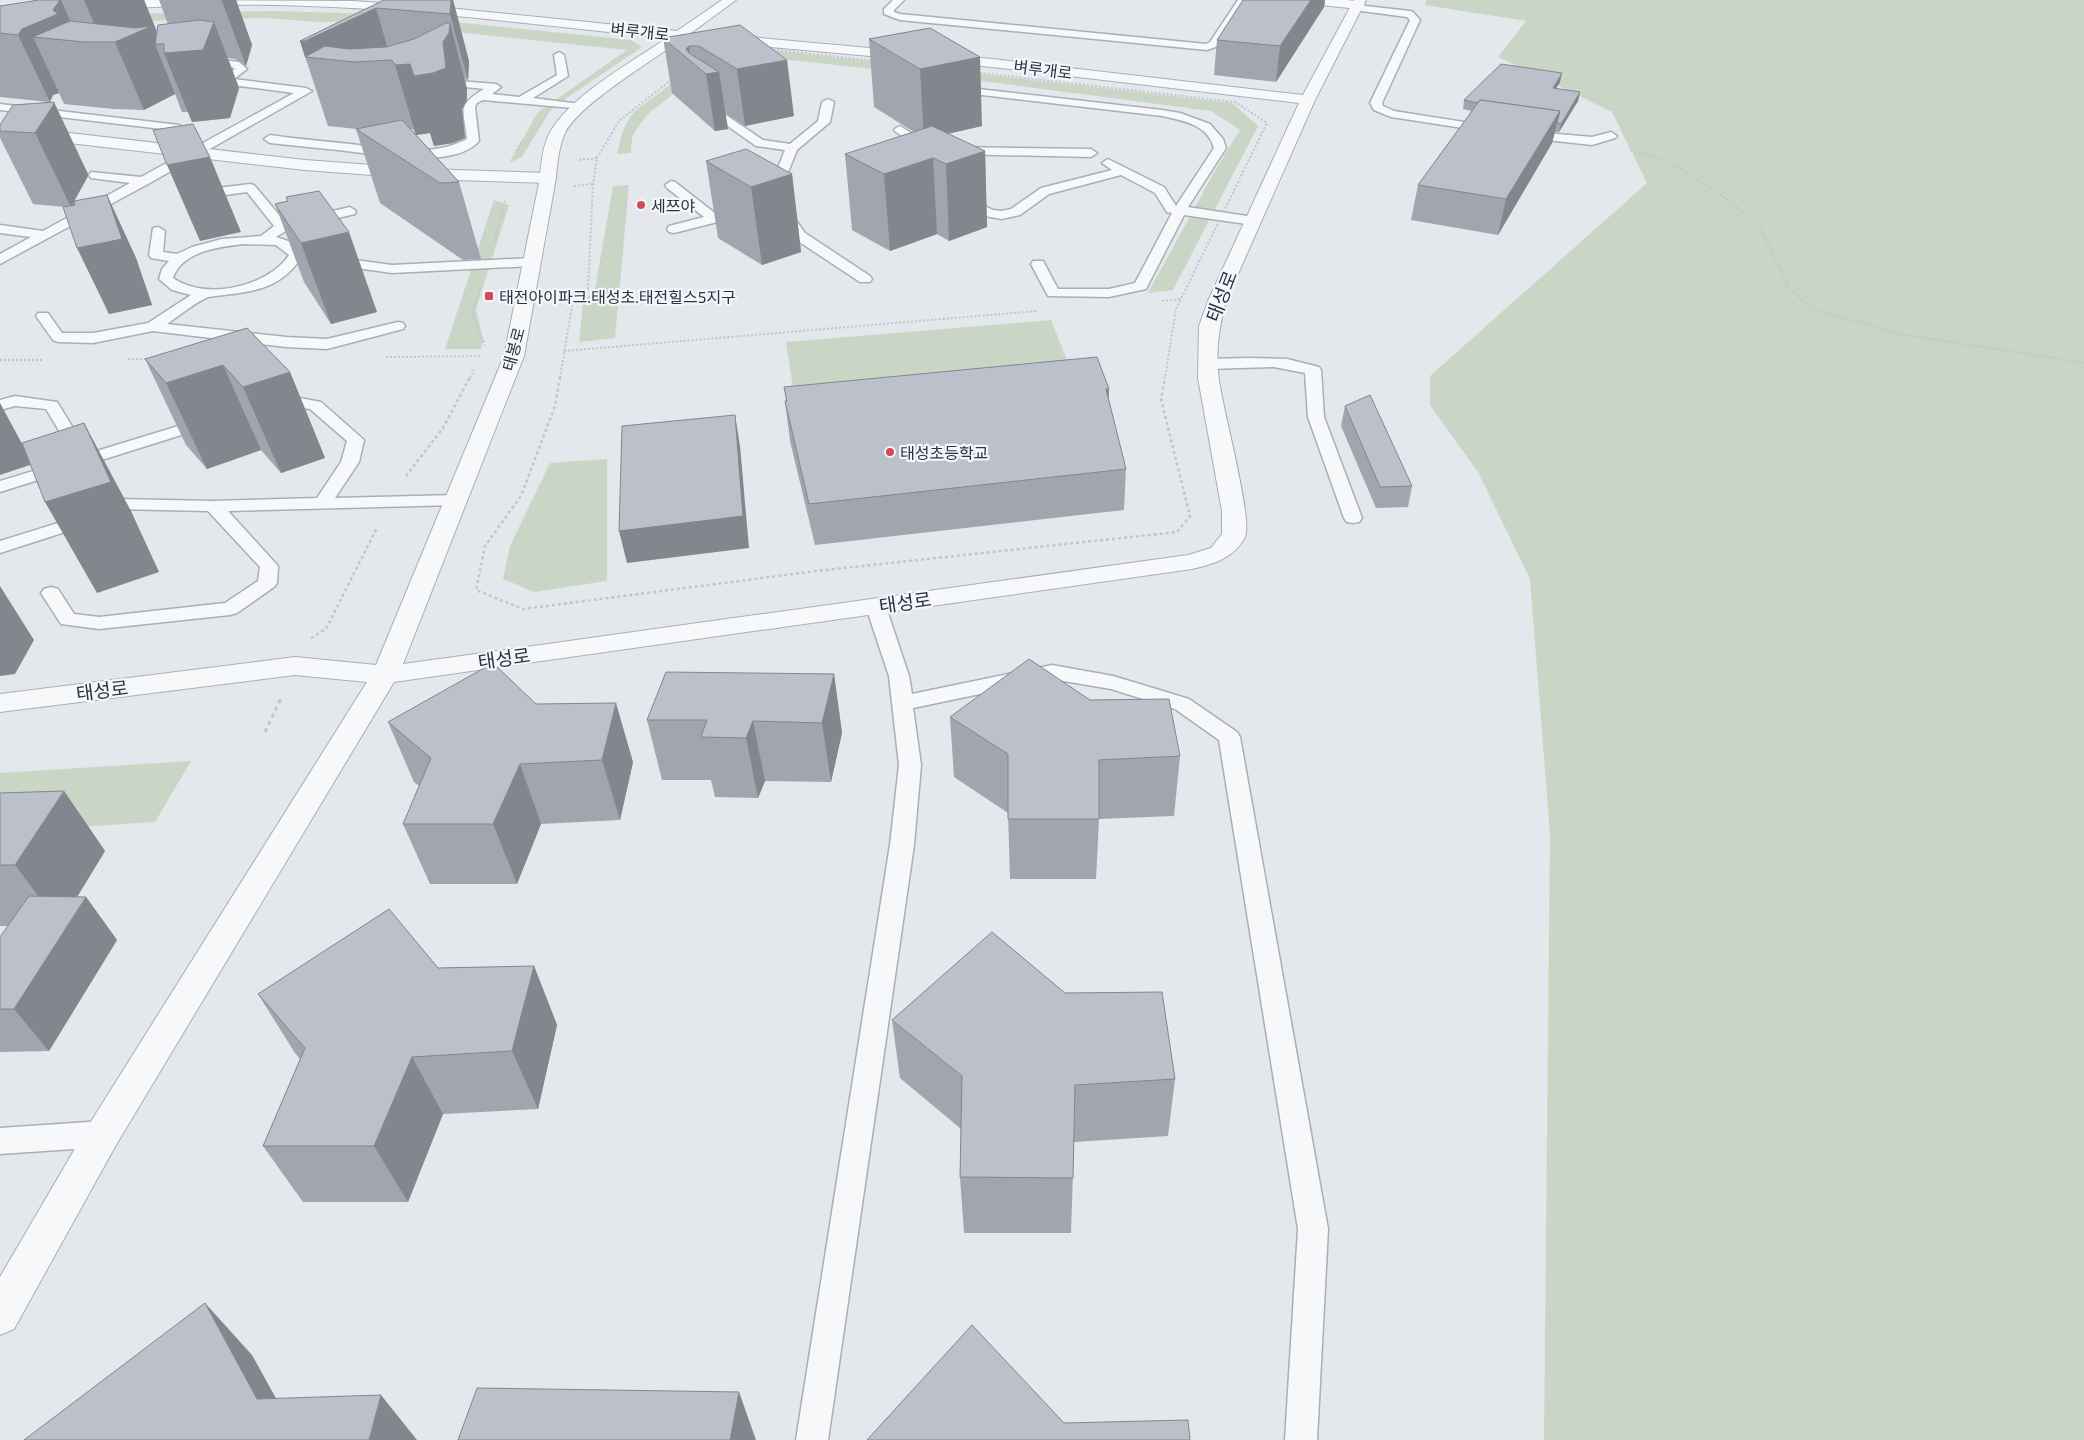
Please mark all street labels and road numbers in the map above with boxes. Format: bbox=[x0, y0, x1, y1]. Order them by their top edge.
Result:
street label: 벼루개로 bbox=[610, 18, 671, 44]
street label: 벼루개로 bbox=[1013, 56, 1074, 82]
street label: 태성로 bbox=[1201, 267, 1241, 325]
street label: 태봉로 bbox=[498, 325, 528, 373]
street label: 태성로 bbox=[877, 587, 933, 617]
street label: 태성로 bbox=[476, 643, 532, 673]
street label: 태성로 bbox=[75, 675, 129, 705]

